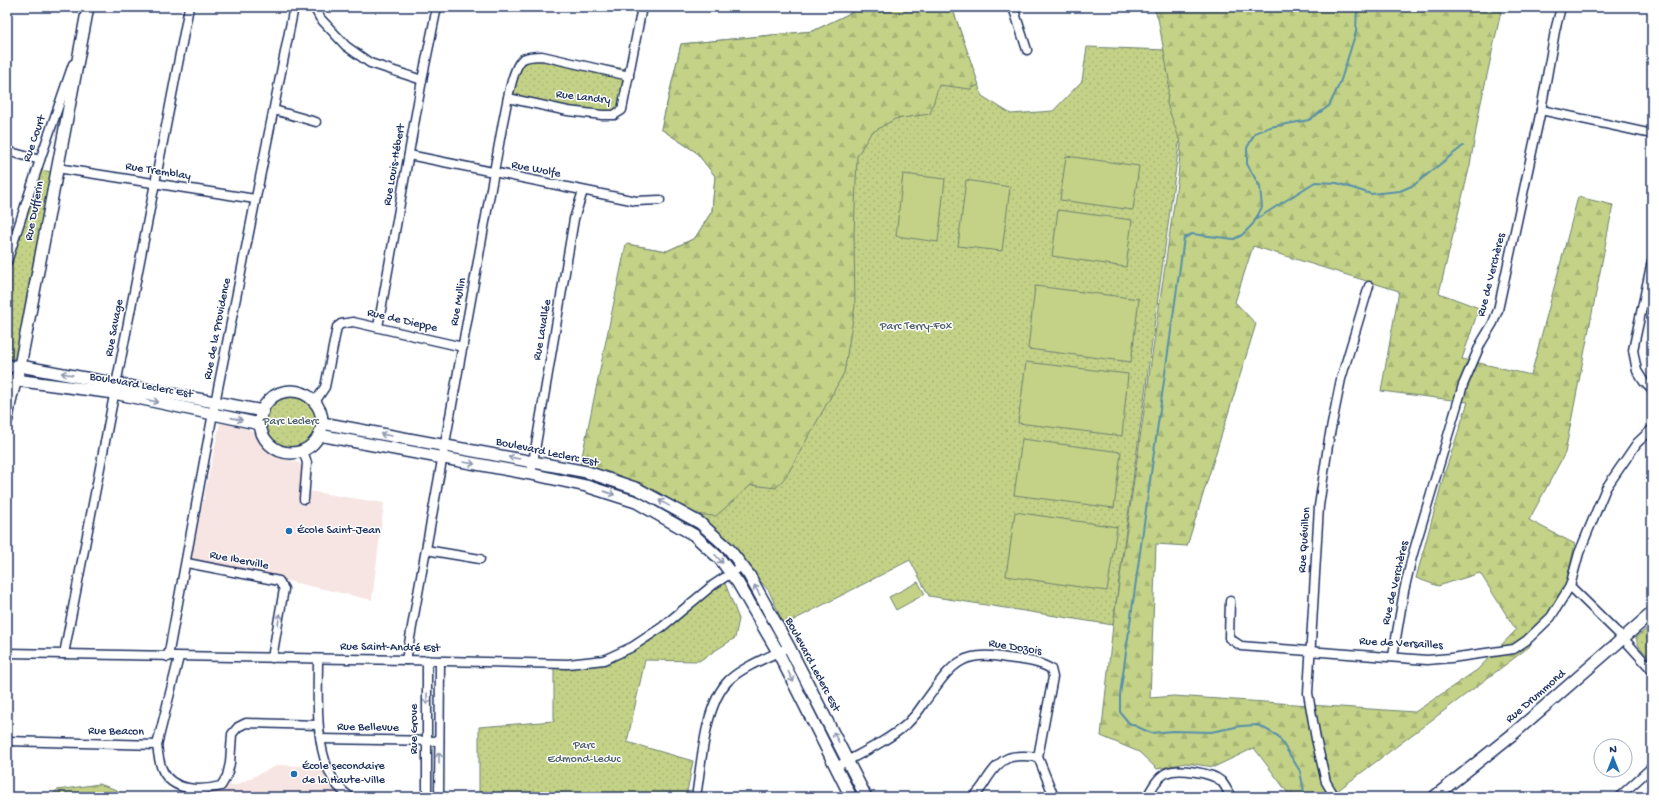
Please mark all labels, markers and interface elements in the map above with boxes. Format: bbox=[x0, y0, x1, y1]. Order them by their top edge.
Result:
street label: Rue Landry bbox=[555, 88, 611, 108]
street label: Rue Court bbox=[20, 113, 50, 164]
street label: Rue Louis-Hébert bbox=[381, 122, 409, 207]
street label: Rue Wolfe bbox=[510, 158, 563, 182]
street label: Rue Tremblay bbox=[124, 160, 192, 184]
street label: Rue Dufferin bbox=[22, 180, 48, 242]
street label: Rue de Verchères bbox=[1475, 231, 1509, 318]
street label: Rue de la Providence bbox=[201, 276, 235, 381]
street label: Rue Mullin bbox=[448, 277, 470, 327]
street label: Rue Savage bbox=[103, 297, 128, 358]
street label: Rue Lavallée bbox=[531, 298, 555, 362]
street label: Rue de Dieppe bbox=[366, 306, 439, 336]
park label: Parc Terry-Fox bbox=[879, 320, 953, 334]
one-way arrow bbox=[61, 370, 74, 378]
street label: Boulevard Leclerc Est bbox=[87, 370, 195, 402]
one-way arrow bbox=[146, 397, 159, 405]
one-way arrow bbox=[230, 415, 243, 423]
park label: Parc Leclerc bbox=[262, 415, 320, 429]
one-way arrow bbox=[380, 431, 393, 439]
street label: Boulevard Leclerc Est bbox=[494, 435, 601, 471]
one-way arrow bbox=[508, 454, 521, 462]
one-way arrow bbox=[462, 459, 475, 467]
one-way arrow bbox=[603, 490, 615, 498]
one-way arrow bbox=[658, 499, 670, 507]
street label: Rue Quévillon bbox=[1296, 506, 1314, 573]
place label: École Saint-Jean bbox=[297, 524, 381, 538]
marker: École Saint-Jean bbox=[284, 526, 294, 536]
street label: Rue de Verchères bbox=[1380, 539, 1413, 626]
street label: Rue Iberville bbox=[208, 548, 271, 574]
one-way arrow bbox=[715, 554, 724, 565]
one-way arrow bbox=[753, 584, 761, 596]
one-way arrow bbox=[275, 613, 283, 626]
street label: Boulevard Leclerc Est bbox=[781, 615, 843, 715]
street label: Rue de Versailles bbox=[1359, 635, 1444, 653]
street label: Rue Dozois bbox=[987, 637, 1043, 659]
street label: Rue Saint-André Est bbox=[340, 640, 441, 656]
street label: Rue Drummond bbox=[1503, 667, 1569, 727]
one-way arrow bbox=[788, 671, 795, 683]
one-way arrow bbox=[423, 692, 431, 705]
street label: Rue Grove bbox=[408, 703, 422, 754]
street label: Rue Bellevue bbox=[337, 720, 400, 736]
street label: Rue Beacon bbox=[88, 725, 144, 739]
one-way arrow bbox=[832, 731, 839, 743]
north arrow bbox=[1593, 738, 1633, 778]
park label: Parc Edmond-Leduc bbox=[547, 739, 621, 767]
text: N bbox=[1609, 744, 1617, 756]
one-way arrow bbox=[435, 752, 443, 765]
place label: École secondaire de la Haute-Ville bbox=[302, 760, 386, 788]
marker: École secondaire de la Haute-Ville bbox=[289, 769, 299, 779]

